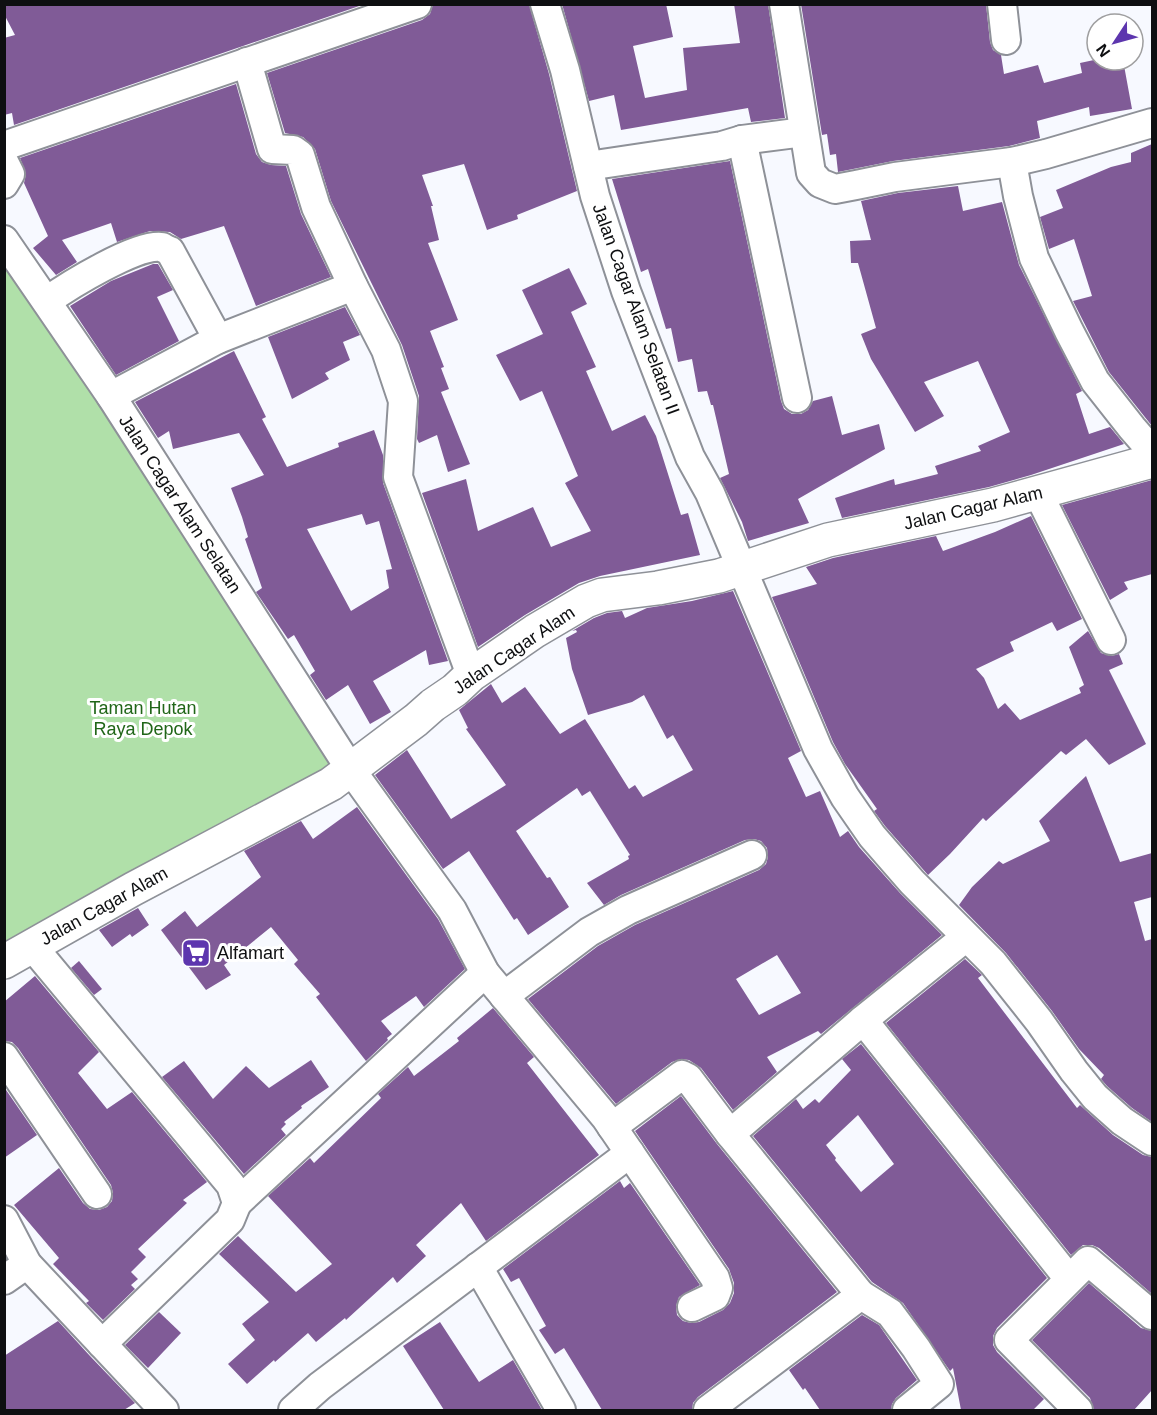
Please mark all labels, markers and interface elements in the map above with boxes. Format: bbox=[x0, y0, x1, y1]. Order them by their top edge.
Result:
north arrow bbox=[1085, 12, 1145, 72]
text: N bbox=[1093, 41, 1114, 60]
street label: Jalan Cagar Alam Selatan II bbox=[588, 201, 684, 417]
street label: Jalan Cagar Alam Selatan bbox=[115, 411, 245, 597]
street label: Jalan Cagar Alam bbox=[902, 482, 1044, 534]
street label: Jalan Cagar Alam bbox=[450, 602, 578, 698]
park label: Taman Hutan Raya Depok bbox=[89, 698, 197, 739]
street label: Jalan Cagar Alam bbox=[37, 863, 171, 949]
supermarket icon: Alfamart bbox=[180, 937, 212, 969]
place label: Alfamart bbox=[217, 943, 284, 963]

